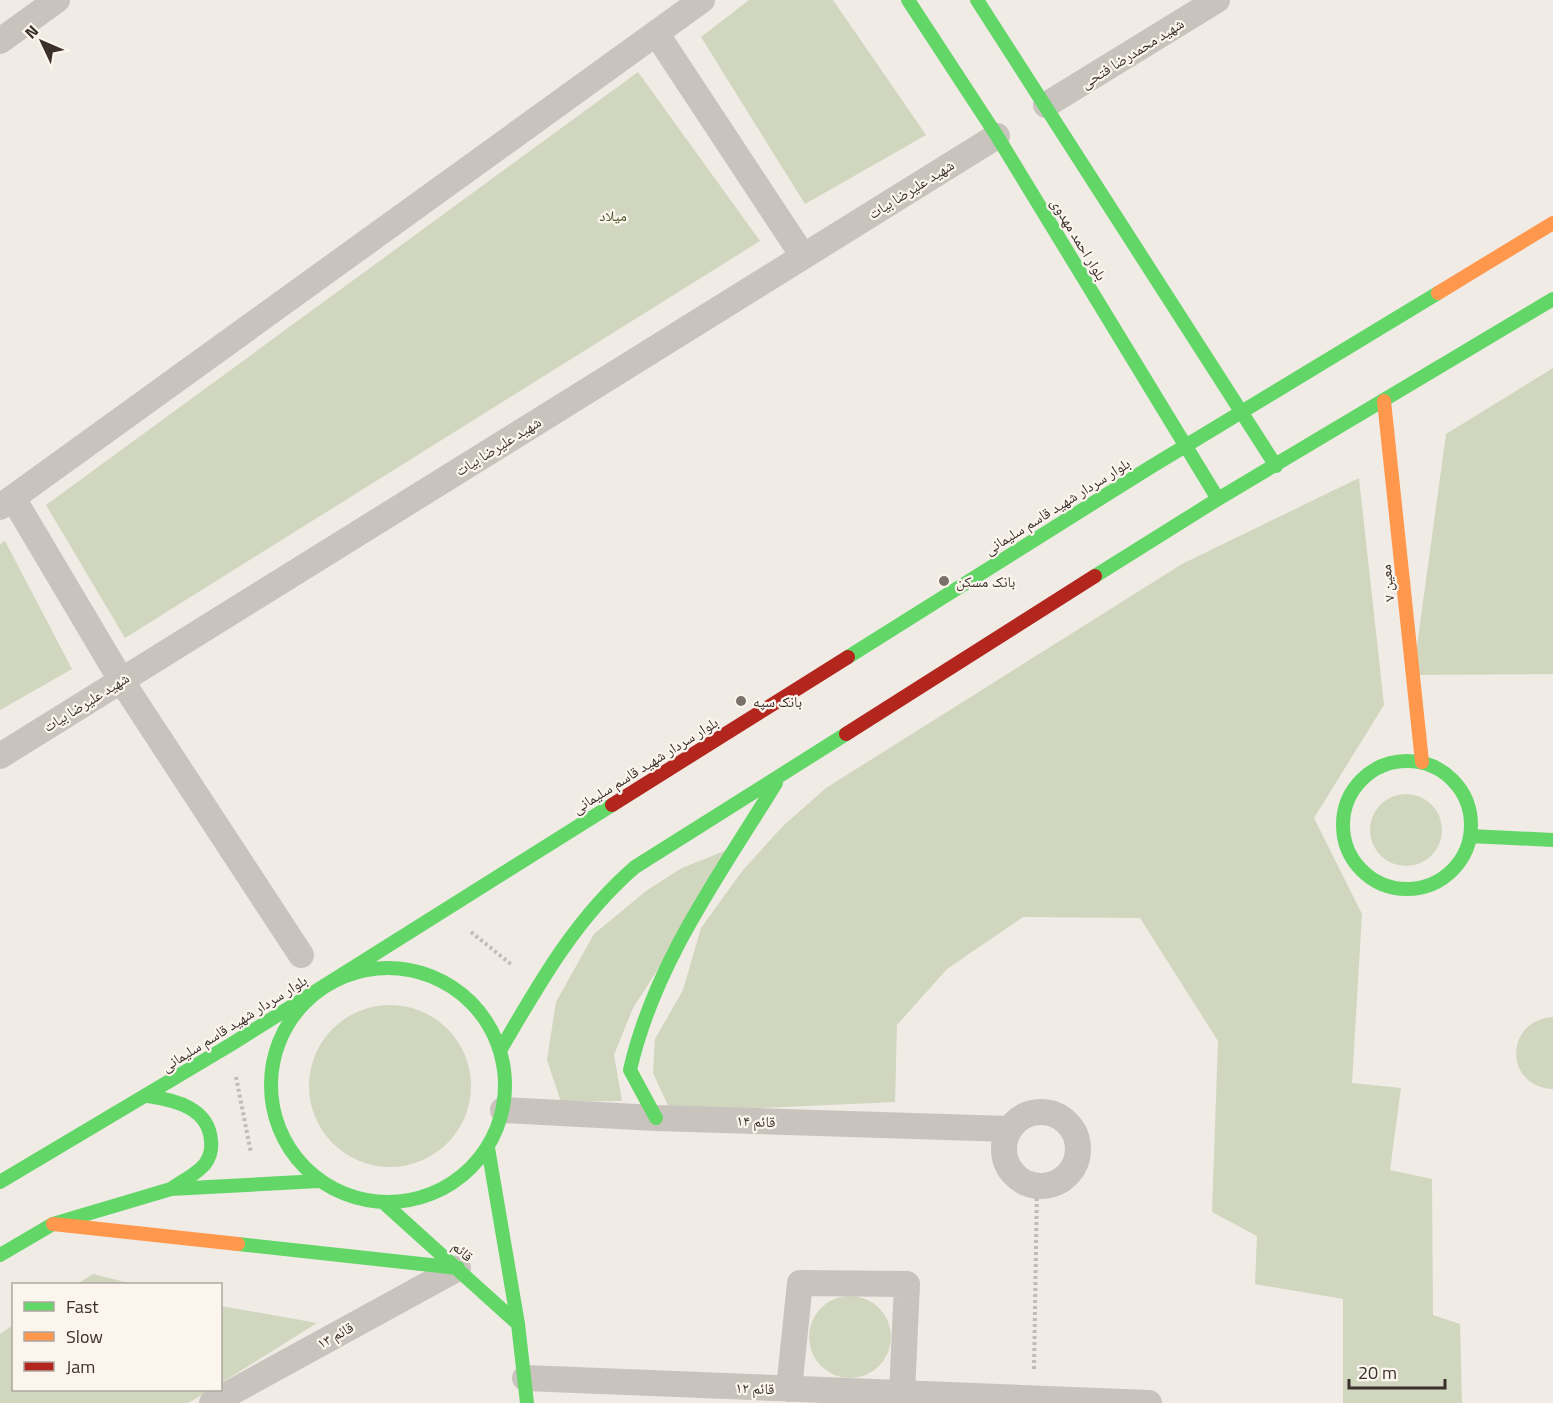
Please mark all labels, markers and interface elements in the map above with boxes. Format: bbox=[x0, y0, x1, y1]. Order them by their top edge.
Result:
north arrow bbox=[12, 12, 72, 72]
street label: شهید محمدرضا فتحی bbox=[1076, 12, 1188, 94]
text: N bbox=[19, 19, 44, 44]
street label: شهید علیرضا بیات bbox=[863, 153, 959, 225]
street label: بلوار احمد مهدوی bbox=[1045, 193, 1113, 285]
park label: میلاد bbox=[599, 204, 627, 227]
street label: شهید علیرضا بیات bbox=[450, 410, 546, 482]
street label: بلوار سردار شهید قاسم سلیمانی bbox=[980, 452, 1134, 560]
street label: معین ۷ bbox=[1374, 563, 1400, 603]
place label: بانک مسکن bbox=[956, 570, 1015, 593]
marker: بانک مسکن bbox=[937, 574, 951, 588]
street label: شهید علیرضا بیات bbox=[38, 666, 134, 738]
place label: بانک سپه bbox=[753, 690, 802, 713]
marker: بانک سپه bbox=[734, 694, 748, 708]
street label: بلوار سردار شهید قاسم سلیمانی bbox=[568, 711, 722, 819]
street label: بلوار سردار شهید قاسم سلیمانی bbox=[157, 969, 311, 1077]
street label: قائم ۱۴ bbox=[736, 1109, 776, 1133]
street label: قائم bbox=[447, 1235, 479, 1267]
legend bbox=[12, 1283, 222, 1391]
text: Fast bbox=[66, 1293, 99, 1320]
street label: قائم ۱۳ bbox=[312, 1316, 358, 1354]
text: Slow bbox=[66, 1323, 103, 1350]
scale bar bbox=[1349, 1352, 1445, 1390]
text: Jam bbox=[66, 1353, 95, 1380]
text: 20 m bbox=[1358, 1359, 1397, 1386]
street label: قائم ۱۲ bbox=[735, 1376, 775, 1400]

